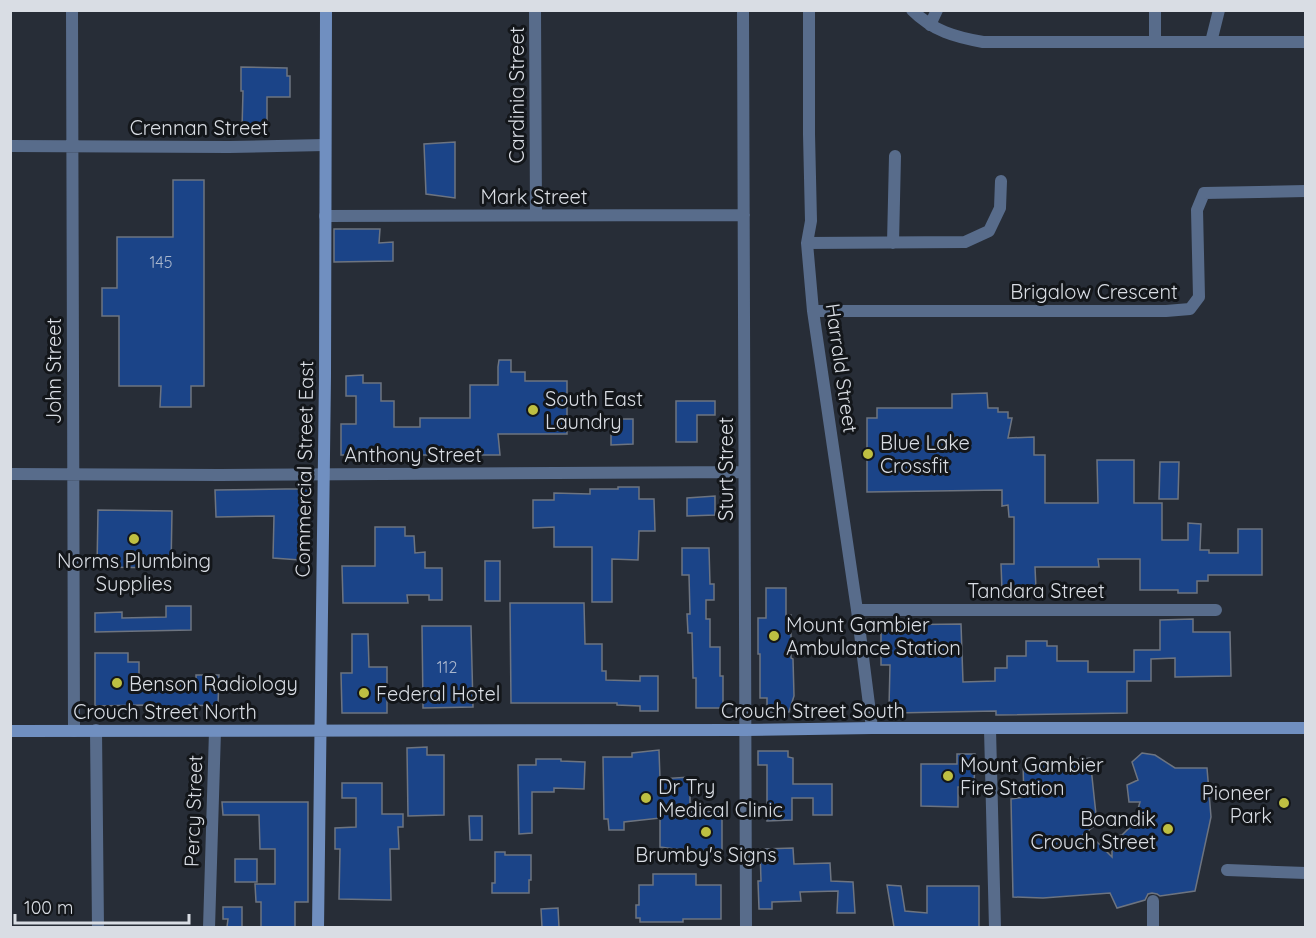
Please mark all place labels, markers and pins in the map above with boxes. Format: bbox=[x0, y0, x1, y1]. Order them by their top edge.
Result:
place label: South East Laundry bbox=[545, 386, 643, 434]
marker: South East Laundry bbox=[526, 403, 540, 417]
place label: Blue Lake Crossfit bbox=[880, 430, 970, 478]
marker: Blue Lake Crossfit bbox=[861, 447, 875, 461]
marker: Norms Plumbing Supplies bbox=[127, 532, 141, 546]
place label: Norms Plumbing Supplies bbox=[57, 548, 211, 596]
place label: Mount Gambier Ambulance Station bbox=[786, 612, 961, 660]
marker: Mount Gambier Ambulance Station bbox=[767, 629, 781, 643]
place label: Benson Radiology bbox=[129, 671, 298, 696]
marker: Benson Radiology bbox=[110, 676, 124, 690]
place label: Federal Hotel bbox=[376, 681, 500, 706]
marker: Federal Hotel bbox=[357, 686, 371, 700]
place label: Mount Gambier Fire Station bbox=[960, 752, 1104, 800]
marker: Mount Gambier Fire Station bbox=[941, 769, 955, 783]
place label: Dr Try Medical Clinic bbox=[658, 774, 783, 822]
place label: Pioneer Park bbox=[1202, 780, 1272, 828]
marker: Dr Try Medical Clinic bbox=[639, 791, 653, 805]
marker: Pioneer Park bbox=[1277, 796, 1291, 810]
place label: Boandik Crouch Street bbox=[1030, 806, 1156, 854]
marker: Boandik Crouch Street bbox=[1161, 822, 1175, 836]
marker: Brumby's Signs bbox=[699, 825, 713, 839]
place label: Brumby's Signs bbox=[635, 842, 777, 867]

